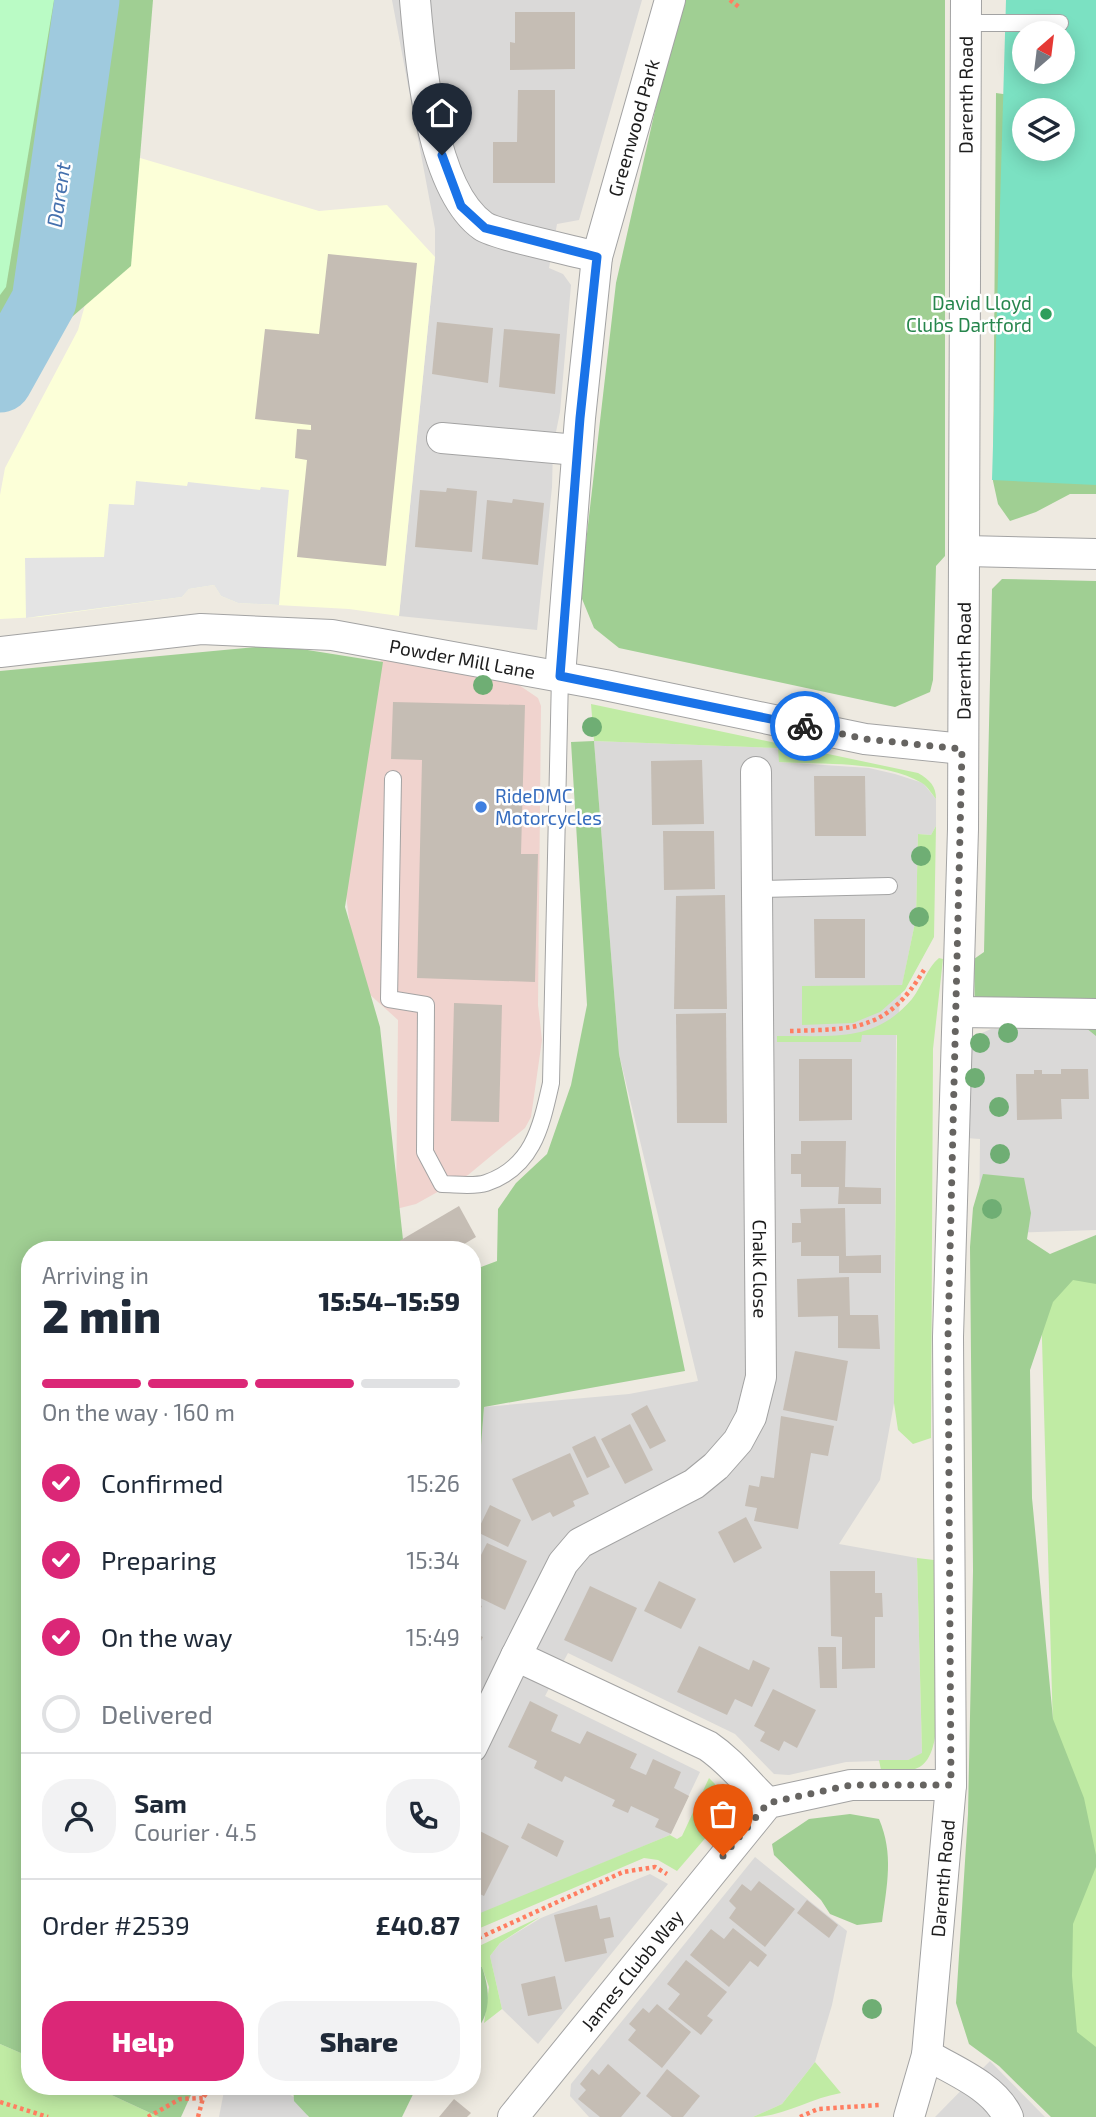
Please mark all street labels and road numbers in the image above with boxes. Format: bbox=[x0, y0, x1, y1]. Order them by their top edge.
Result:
street label: Darenth Road bbox=[953, 36, 977, 154]
street label: Greenwood Park bbox=[603, 56, 664, 199]
street label: Darenth Road bbox=[951, 602, 975, 720]
street label: Powder Mill Lane bbox=[388, 634, 537, 683]
street label: Chalk Close bbox=[749, 1219, 773, 1319]
street label: Darenth Road bbox=[926, 1818, 959, 1938]
street label: James Clubb Way bbox=[576, 1905, 688, 2035]

